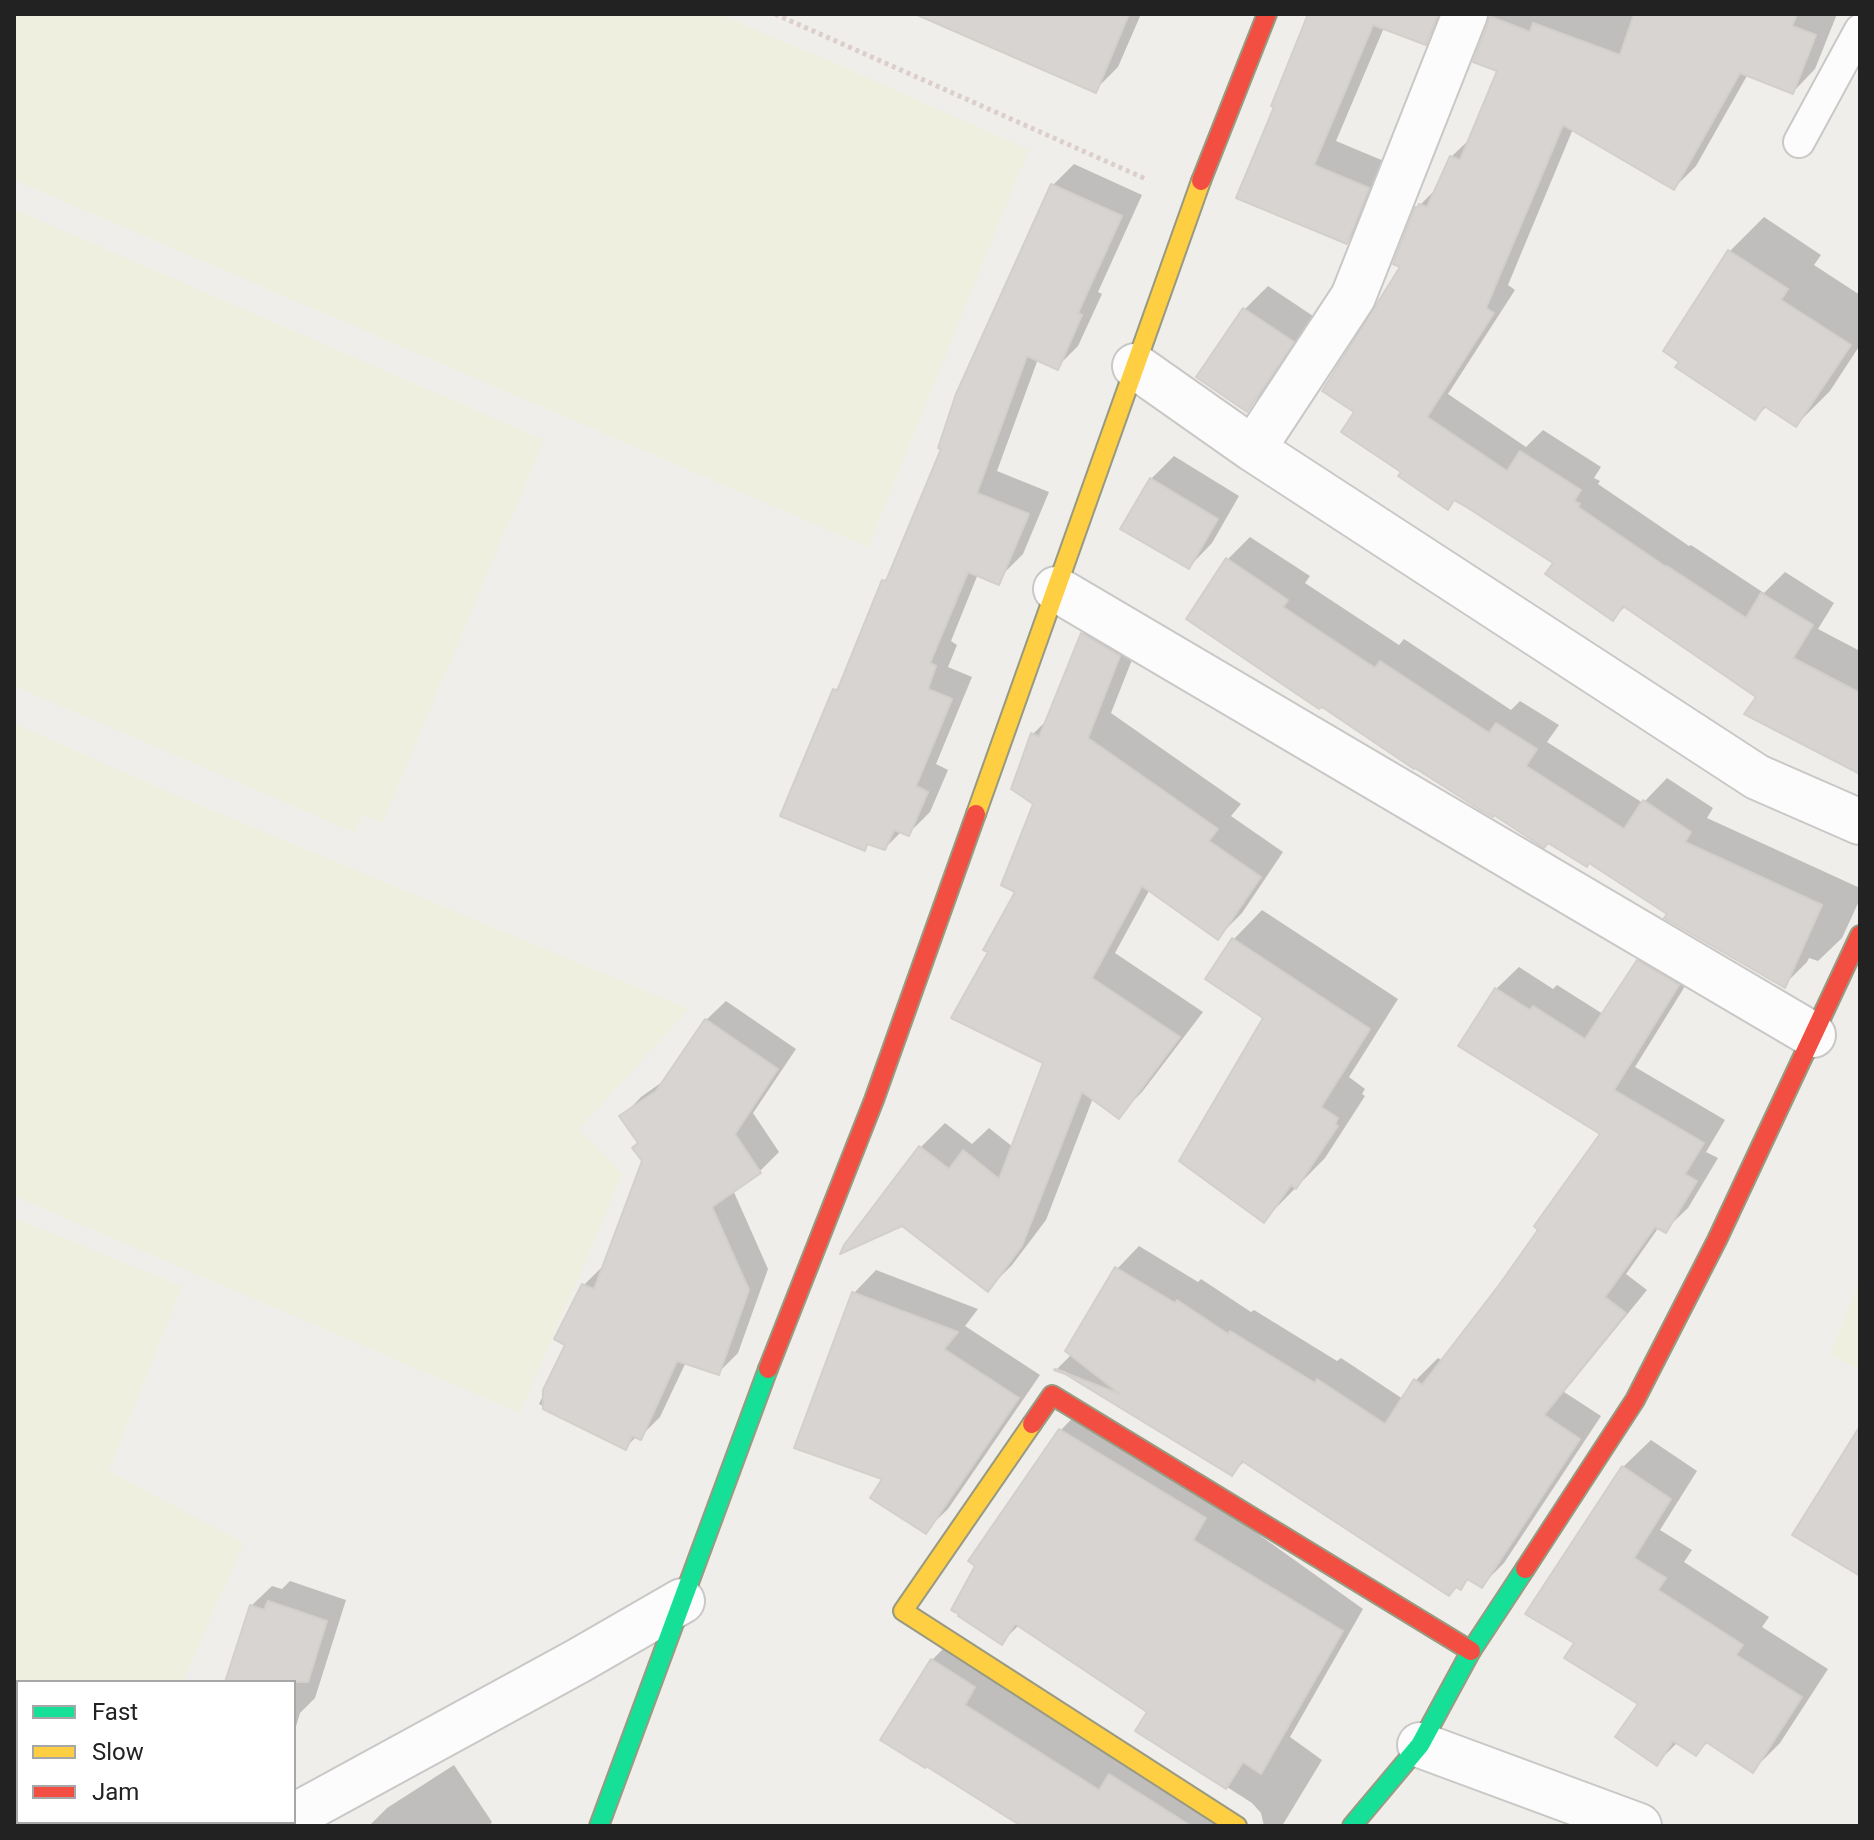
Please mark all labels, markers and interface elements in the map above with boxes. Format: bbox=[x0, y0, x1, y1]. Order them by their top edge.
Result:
legend bbox=[16, 1680, 296, 1824]
text: Fast bbox=[92, 1698, 138, 1726]
text: Slow bbox=[92, 1738, 144, 1766]
text: Jam bbox=[92, 1778, 139, 1806]

